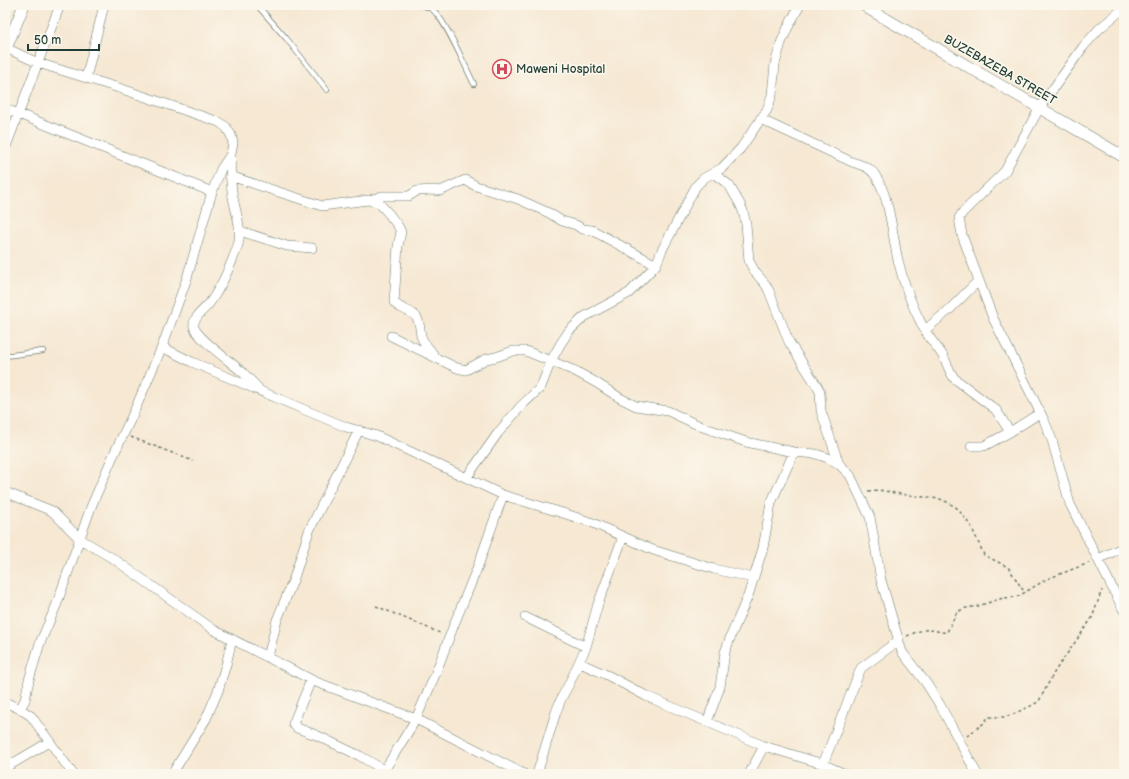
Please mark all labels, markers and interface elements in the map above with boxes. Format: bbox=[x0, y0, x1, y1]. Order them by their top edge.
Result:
scale bar bbox=[28, 26, 99, 52]
street label: BUZEBAZEBA STREET bbox=[941, 32, 1060, 109]
text: 50 m bbox=[34, 33, 61, 48]
hospital icon: Maweni Hospital bbox=[491, 58, 513, 80]
place label: Maweni Hospital bbox=[516, 62, 605, 77]

